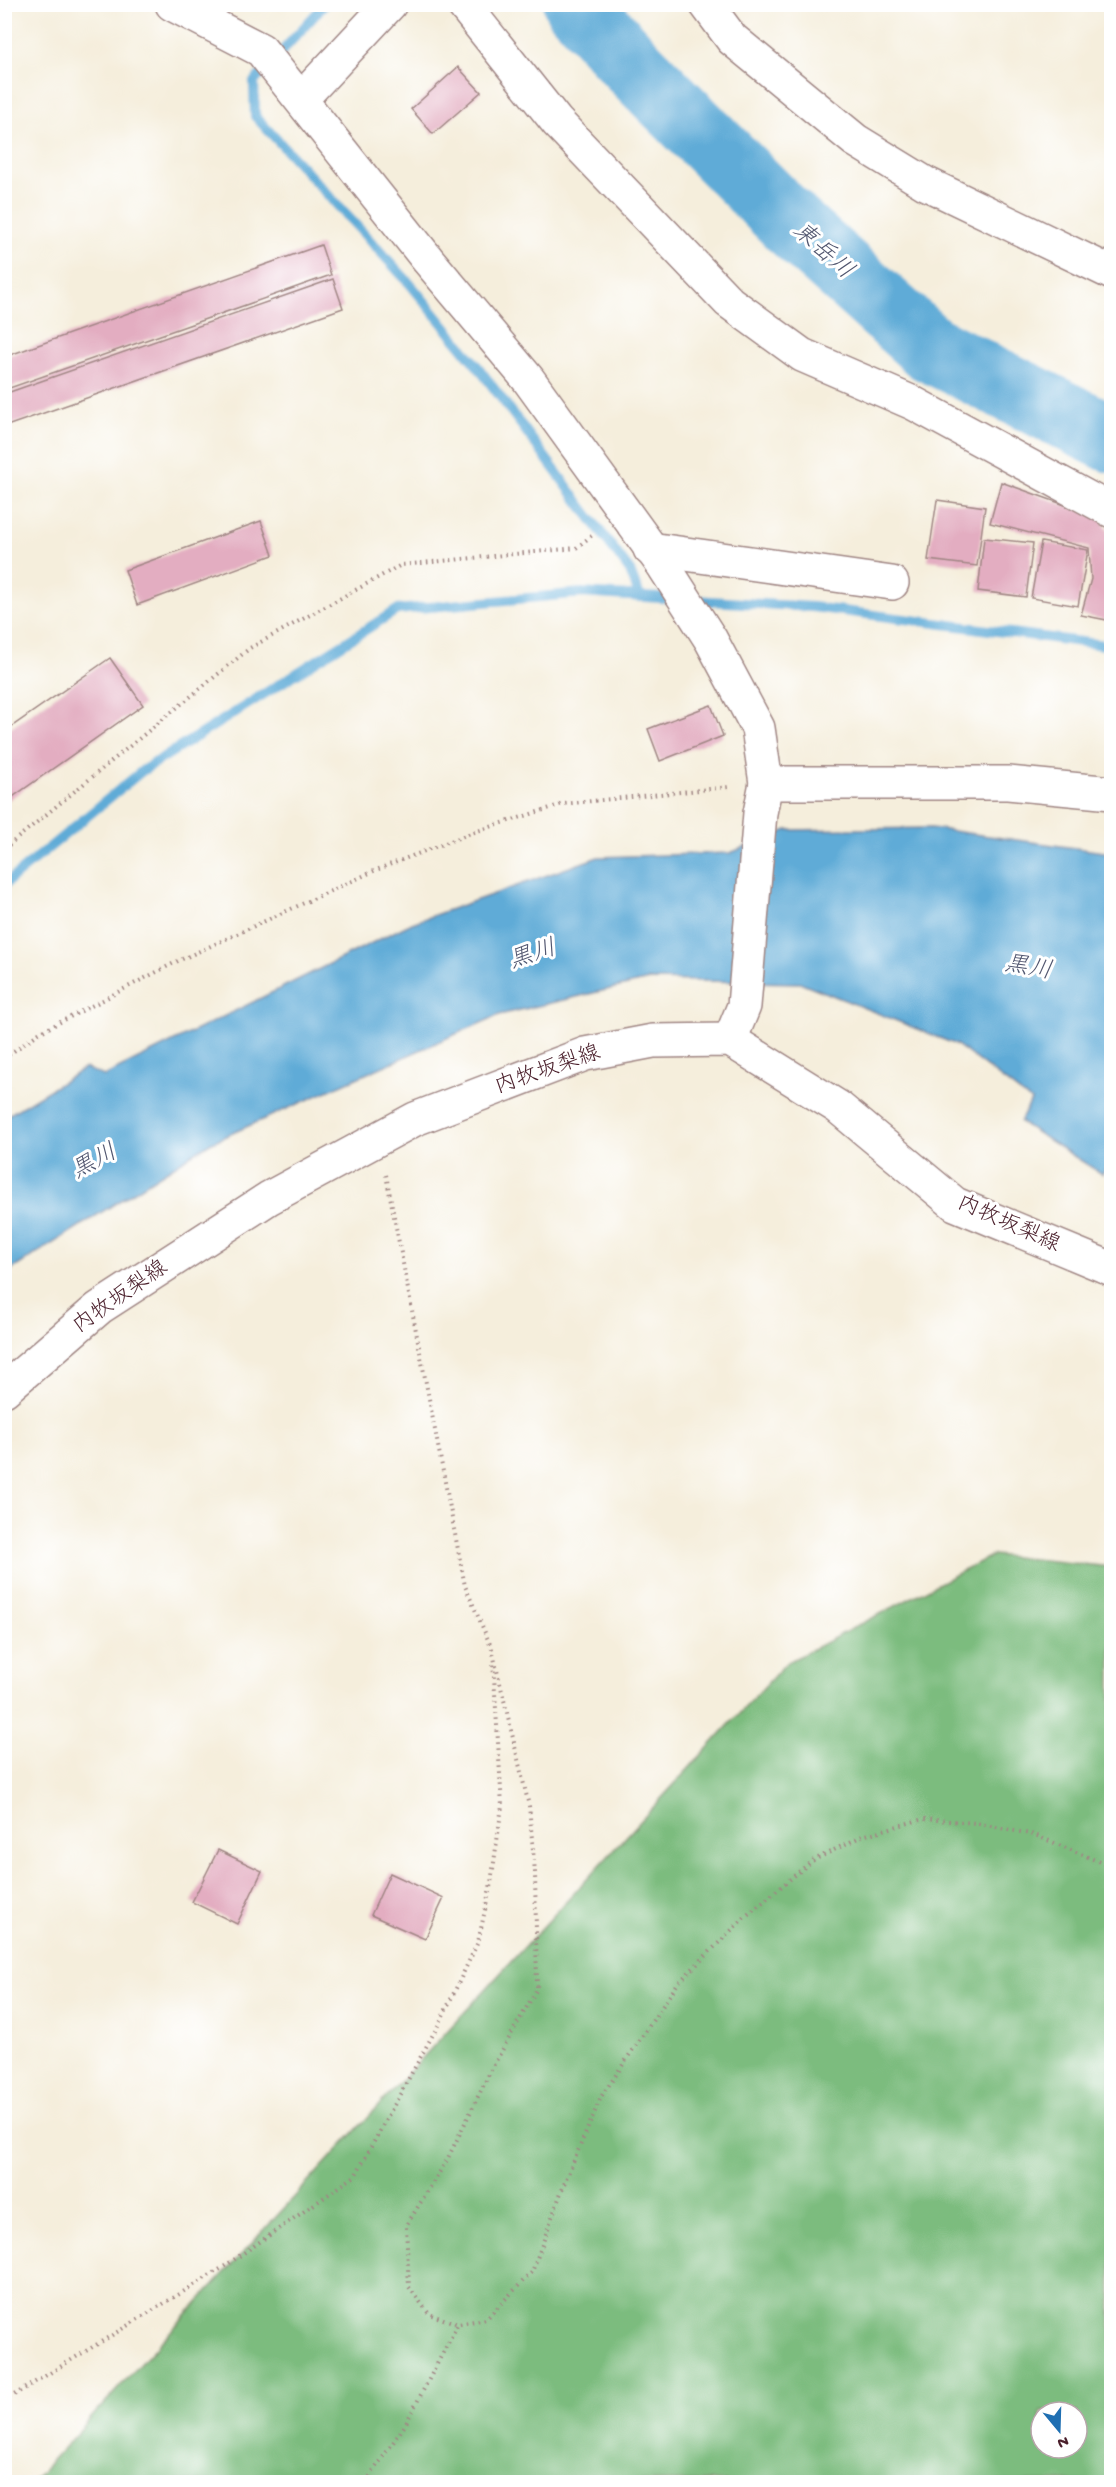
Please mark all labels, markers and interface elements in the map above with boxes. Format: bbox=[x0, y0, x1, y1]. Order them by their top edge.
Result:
water label: 東岳川 bbox=[786, 216, 859, 287]
water label: 黒川 bbox=[506, 935, 560, 977]
water label: 黒川 bbox=[1002, 951, 1054, 987]
street label: 内牧坂梨線 bbox=[491, 1040, 604, 1101]
water label: 黒川 bbox=[67, 1139, 123, 1187]
street label: 内牧坂梨線 bbox=[952, 1190, 1064, 1259]
street label: 内牧坂梨線 bbox=[68, 1255, 174, 1340]
north arrow bbox=[1029, 2400, 1089, 2460]
text: N bbox=[1054, 2430, 1071, 2452]

